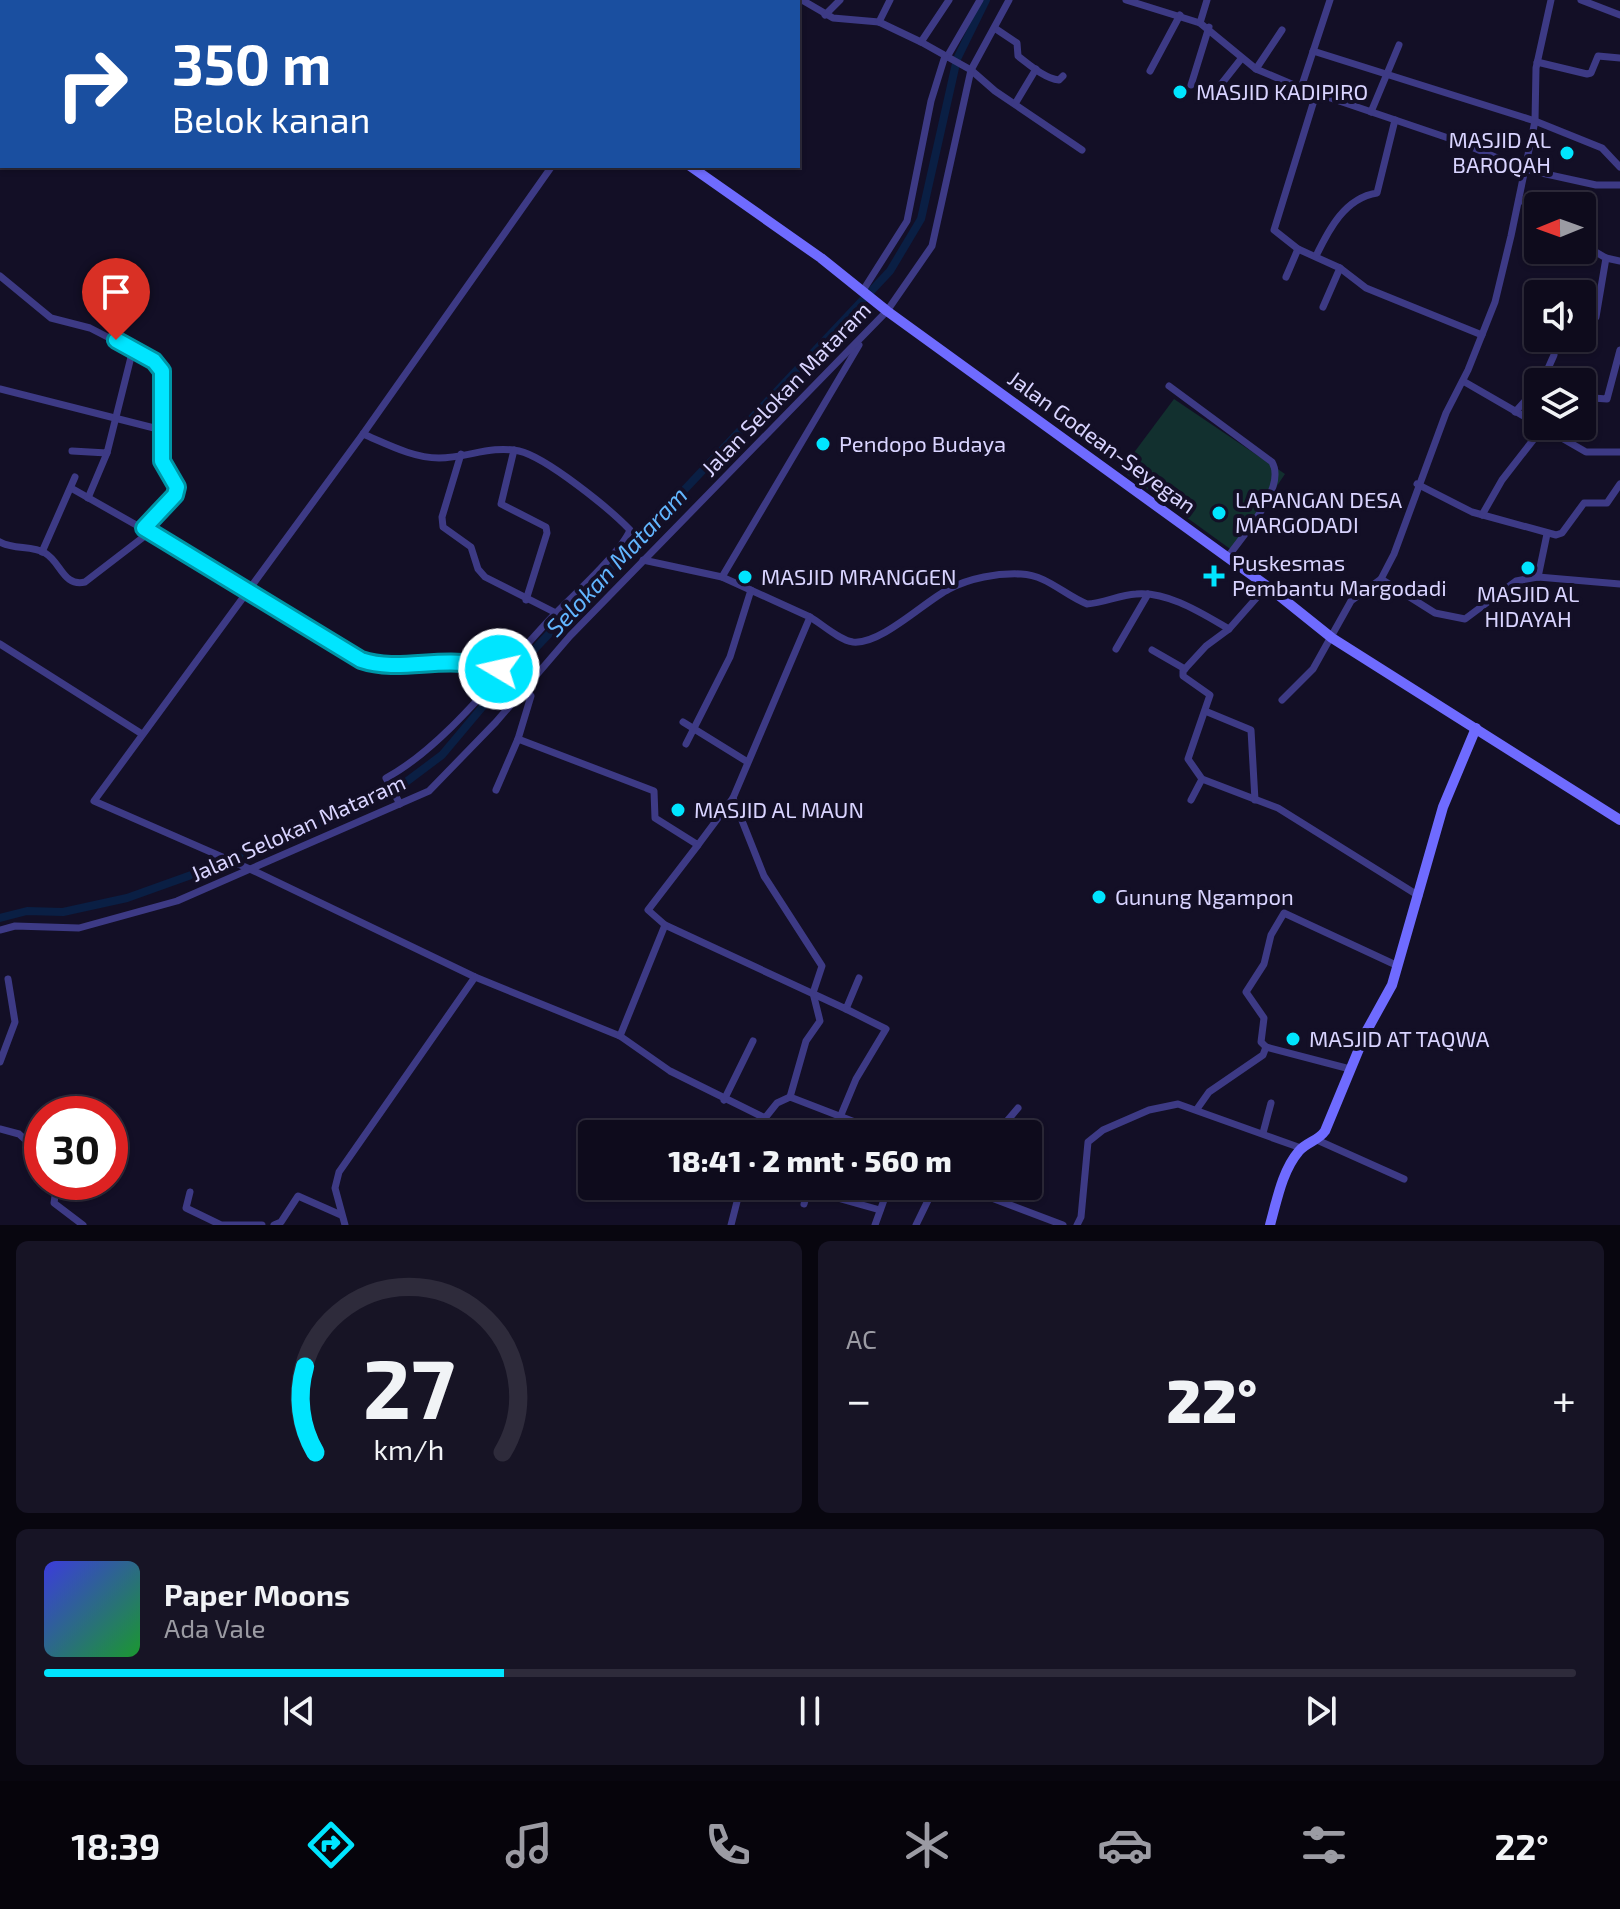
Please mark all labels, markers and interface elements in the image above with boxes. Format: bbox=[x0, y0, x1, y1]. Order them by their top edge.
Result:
text: 350 m bbox=[172, 29, 331, 96]
icon: right bbox=[40, 32, 144, 136]
place label: MASJID KADIPIRO bbox=[1196, 78, 1368, 104]
marker: MASJID KADIPIRO bbox=[1171, 83, 1189, 101]
text: Belok kanan bbox=[172, 97, 370, 140]
place label: MASJID AL BAROQAH bbox=[1448, 126, 1551, 178]
marker: MASJID AL BAROQAH bbox=[1558, 144, 1576, 162]
north arrow bbox=[1524, 192, 1596, 264]
map controls bbox=[1524, 192, 1596, 440]
pin bbox=[82, 258, 150, 340]
icon: arrive bbox=[94, 270, 138, 314]
button: sound bbox=[1524, 280, 1596, 352]
street label: Jalan Selokan Mataram bbox=[695, 296, 875, 481]
street label: Jalan Godean-Seyegan bbox=[1004, 364, 1201, 518]
button: layers bbox=[1524, 368, 1596, 440]
place label: Pendopo Budaya bbox=[839, 430, 1006, 456]
marker: Pendopo Budaya bbox=[814, 435, 832, 453]
water label: Selokan Mataram bbox=[539, 480, 693, 642]
place label: LAPANGAN DESA MARGODADI bbox=[1235, 486, 1403, 537]
marker: LAPANGAN DESA MARGODADI bbox=[1210, 504, 1228, 522]
place label: Puskesmas Pembantu Margodadi bbox=[1232, 549, 1447, 600]
marker: MASJID AL HIDAYAH bbox=[1519, 559, 1537, 577]
place label: MASJID MRANGGEN bbox=[761, 563, 957, 589]
marker: Puskesmas Pembantu Margodadi bbox=[1203, 565, 1225, 587]
marker: MASJID MRANGGEN bbox=[736, 568, 754, 586]
place label: MASJID AL HIDAYAH bbox=[1477, 580, 1579, 631]
position arrow bbox=[457, 627, 541, 711]
street label: Jalan Selokan Mataram bbox=[186, 768, 409, 886]
place label: MASJID AL MAUN bbox=[694, 796, 864, 822]
marker: MASJID AL MAUN bbox=[669, 801, 687, 819]
place label: Gunung Ngampon bbox=[1115, 883, 1294, 909]
marker: Gunung Ngampon bbox=[1090, 888, 1108, 906]
place label: MASJID AT TAQWA bbox=[1309, 1025, 1490, 1052]
marker: MASJID AT TAQWA bbox=[1284, 1030, 1302, 1048]
speed limit sign: 30 bbox=[24, 1096, 128, 1200]
text: 18:41 · 2 mnt · 560 m bbox=[668, 1142, 952, 1178]
text: AC bbox=[846, 1323, 877, 1354]
text: 27 bbox=[363, 1336, 455, 1436]
text: 22° bbox=[1166, 1363, 1257, 1435]
text: − bbox=[846, 1372, 872, 1425]
text: + bbox=[1552, 1372, 1576, 1425]
text: km/h bbox=[374, 1431, 444, 1466]
text: Paper Moons bbox=[164, 1576, 350, 1612]
text: Ada Vale bbox=[164, 1612, 266, 1643]
icon: previous bbox=[277, 1689, 321, 1733]
icon: pause bbox=[788, 1689, 832, 1733]
icon: next bbox=[1299, 1689, 1343, 1733]
icon: directions bbox=[303, 1817, 359, 1873]
icon: music bbox=[501, 1817, 557, 1873]
icon: phone bbox=[700, 1817, 756, 1873]
icon: climate bbox=[899, 1817, 955, 1873]
icon: car bbox=[1097, 1817, 1153, 1873]
icon: filters bbox=[1296, 1817, 1352, 1873]
text: 18:39 bbox=[71, 1824, 160, 1867]
text: 22° bbox=[1494, 1824, 1549, 1867]

